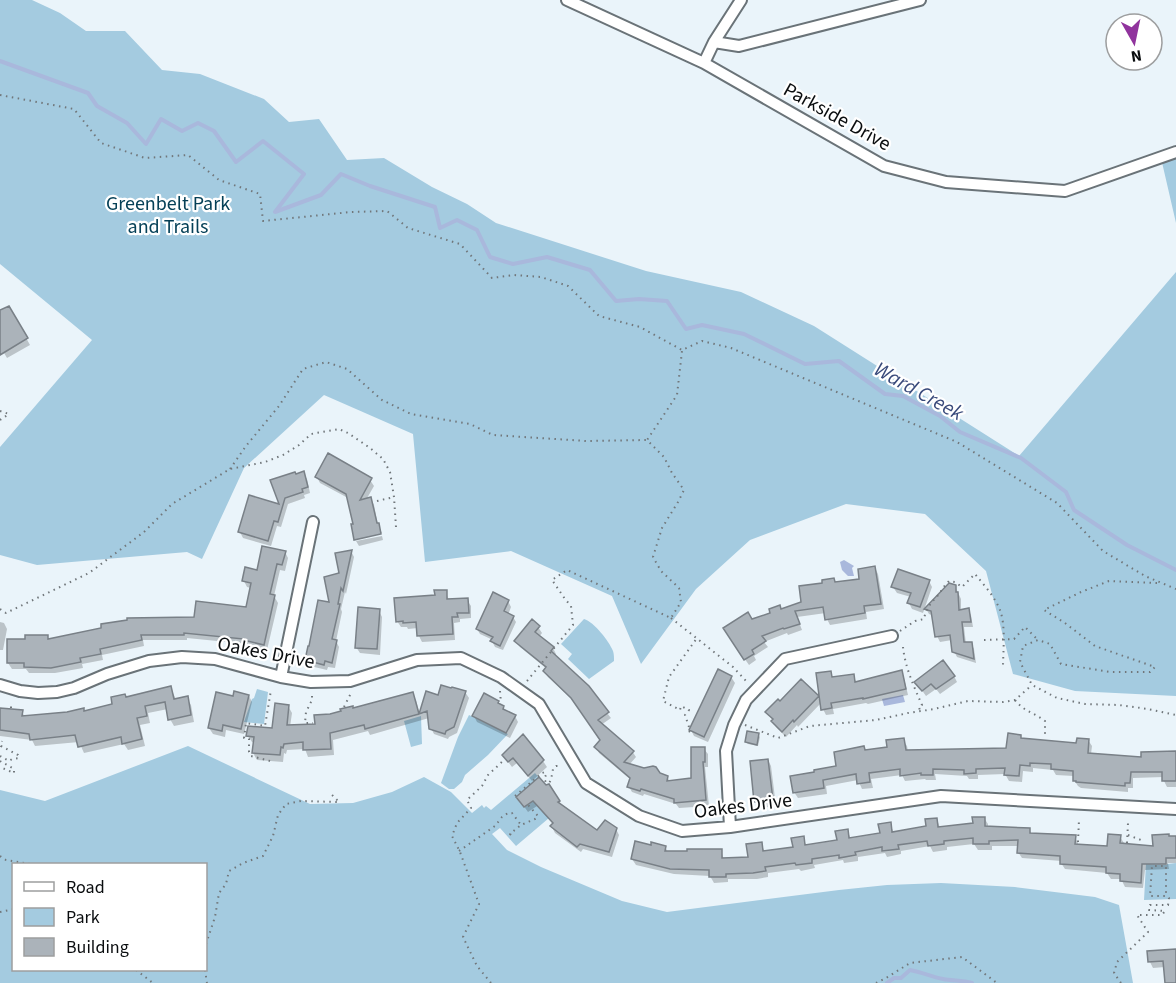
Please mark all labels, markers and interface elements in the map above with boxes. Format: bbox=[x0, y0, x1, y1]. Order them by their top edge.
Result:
north arrow bbox=[1104, 12, 1164, 72]
text: N bbox=[1129, 44, 1143, 68]
street label: Parkside Drive bbox=[778, 76, 896, 158]
park label: Greenbelt Park and Trails bbox=[106, 190, 230, 241]
water label: Ward Creek bbox=[869, 354, 970, 428]
street label: Oakes Drive bbox=[215, 630, 317, 676]
street label: Oakes Drive bbox=[692, 786, 794, 826]
legend bbox=[12, 863, 207, 971]
text: Road bbox=[66, 875, 105, 900]
text: Park bbox=[66, 905, 100, 930]
text: Building bbox=[66, 935, 129, 960]

